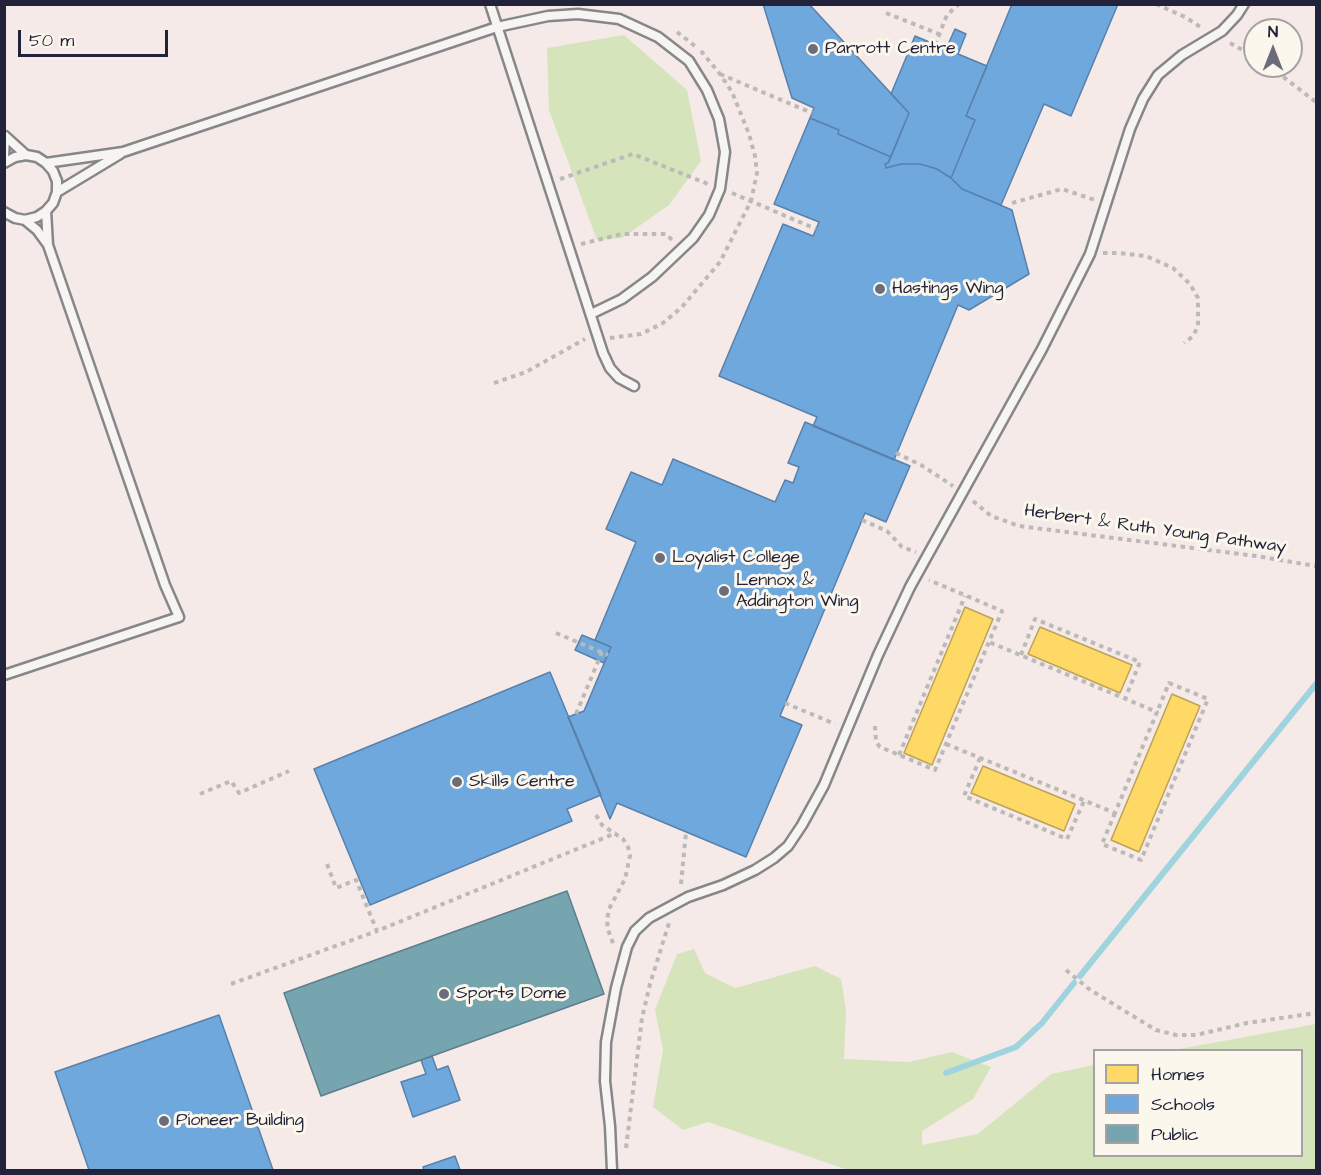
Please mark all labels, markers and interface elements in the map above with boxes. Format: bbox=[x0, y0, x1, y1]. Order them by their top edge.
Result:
scale bar bbox=[21, 18, 171, 56]
north arrow bbox=[1243, 18, 1303, 78]
text: N bbox=[1268, 21, 1278, 43]
text: 50 m bbox=[29, 28, 74, 53]
place label: Parrott Centre bbox=[825, 38, 956, 60]
marker: Parrott Centre bbox=[806, 42, 820, 56]
place label: Hastings Wing bbox=[892, 278, 1004, 300]
marker: Hastings Wing bbox=[873, 282, 887, 296]
street label: Herbert & Ruth Young Pathway bbox=[1023, 501, 1287, 559]
place label: Loyalist College bbox=[672, 547, 800, 569]
marker: Loyalist College bbox=[653, 551, 667, 565]
place label: Lennox & Addington Wing bbox=[736, 570, 859, 612]
marker: Lennox & Addington Wing bbox=[717, 584, 731, 598]
place label: Skills Centre bbox=[469, 771, 575, 793]
marker: Skills Centre bbox=[450, 775, 464, 789]
place label: Sports Dome bbox=[456, 983, 567, 1005]
marker: Sports Dome bbox=[437, 987, 451, 1001]
legend bbox=[1093, 1049, 1303, 1157]
text: Homes bbox=[1151, 1062, 1205, 1087]
text: Schools bbox=[1151, 1092, 1215, 1117]
place label: Pioneer Building bbox=[176, 1110, 304, 1132]
marker: Pioneer Building bbox=[157, 1114, 171, 1128]
text: Public bbox=[1151, 1122, 1199, 1147]

